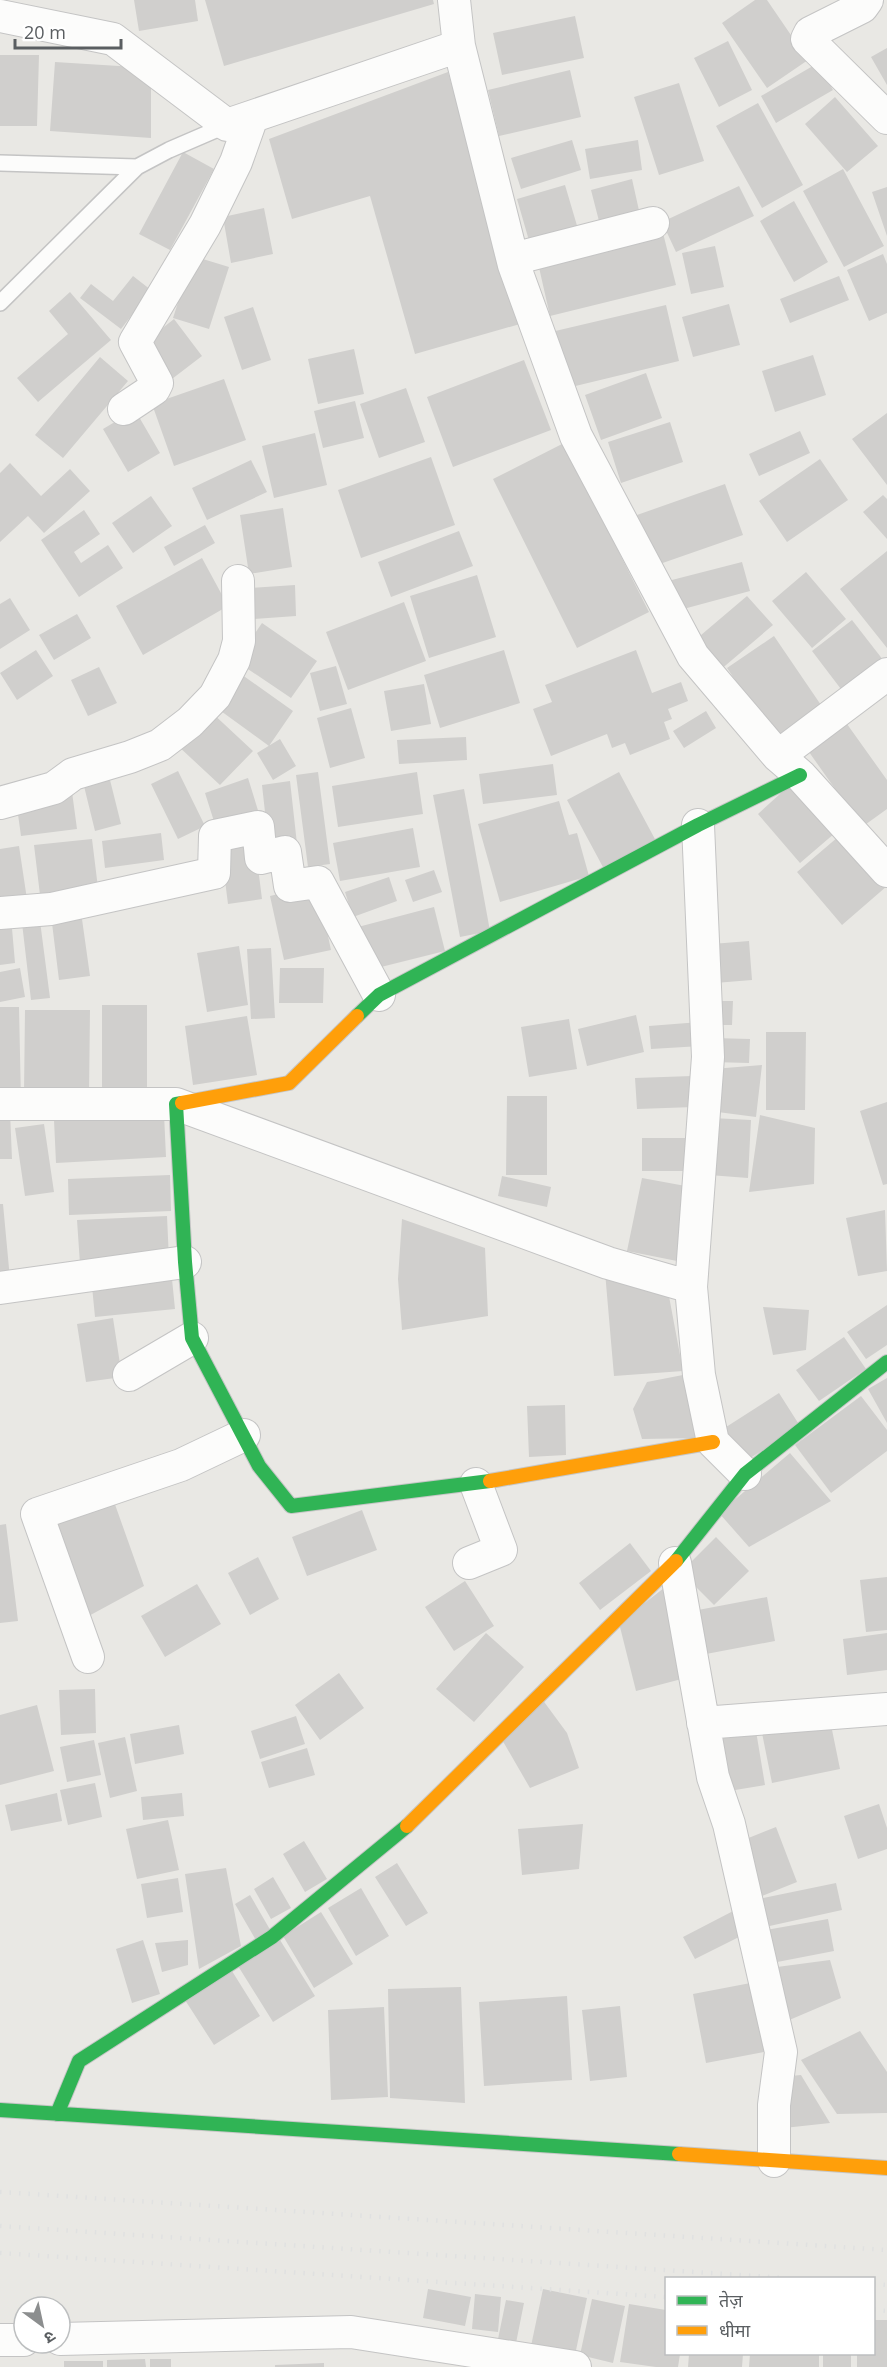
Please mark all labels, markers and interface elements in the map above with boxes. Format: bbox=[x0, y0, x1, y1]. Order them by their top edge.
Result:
scale bar bbox=[15, 12, 122, 50]
text: 20 m bbox=[24, 20, 66, 44]
legend bbox=[665, 2277, 875, 2355]
text: तेज़ bbox=[719, 2288, 743, 2312]
north arrow bbox=[12, 2295, 72, 2355]
text: धीमा bbox=[719, 2318, 750, 2342]
text: उ bbox=[40, 2326, 60, 2350]

